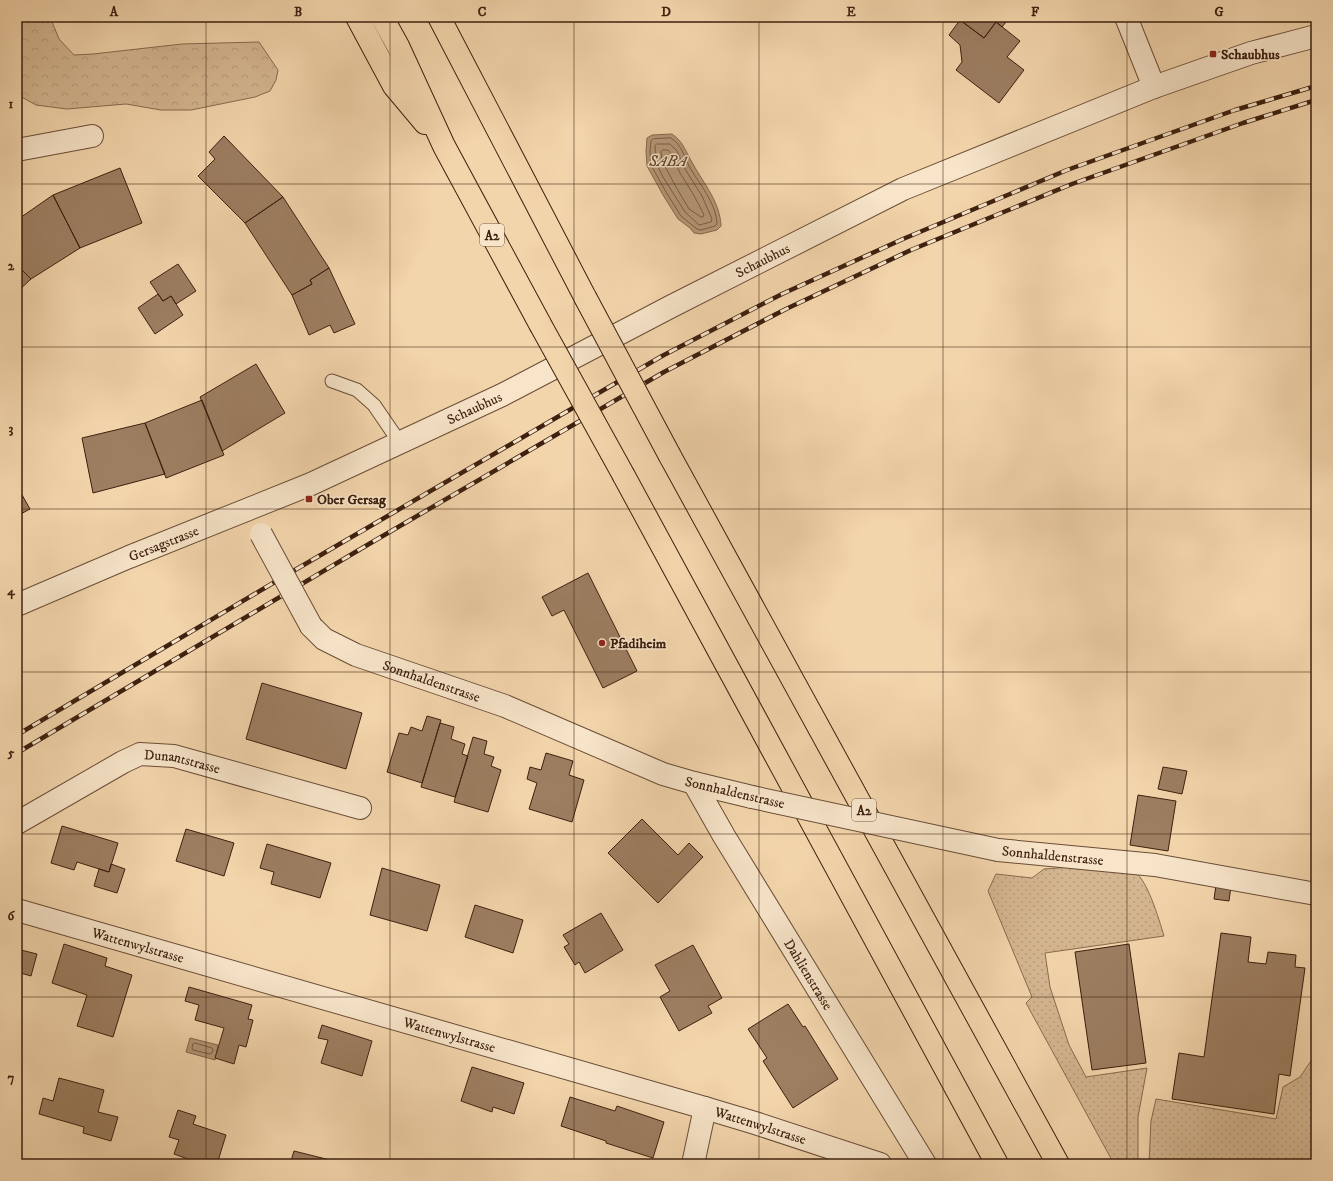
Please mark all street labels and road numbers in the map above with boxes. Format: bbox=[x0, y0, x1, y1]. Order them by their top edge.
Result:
road number: A2 bbox=[480, 224, 504, 246]
street label: Schaubhus bbox=[733, 240, 793, 282]
street label: Schaubhus bbox=[444, 388, 505, 429]
street label: Gersagstrasse bbox=[126, 522, 202, 566]
street label: Sonnhaldenstrasse bbox=[380, 657, 483, 707]
street label: Dunantstrasse bbox=[143, 746, 222, 779]
street label: Sonnhaldenstrasse bbox=[683, 773, 787, 813]
road number: A2 bbox=[852, 799, 876, 821]
street label: Sonnhaldenstrasse bbox=[1001, 842, 1104, 870]
street label: Wattenwylstrasse bbox=[89, 924, 186, 968]
street label: Dahlienstrasse bbox=[779, 936, 837, 1014]
street label: Wattenwylstrasse bbox=[400, 1013, 498, 1057]
street label: Wattenwylstrasse bbox=[711, 1103, 808, 1149]

